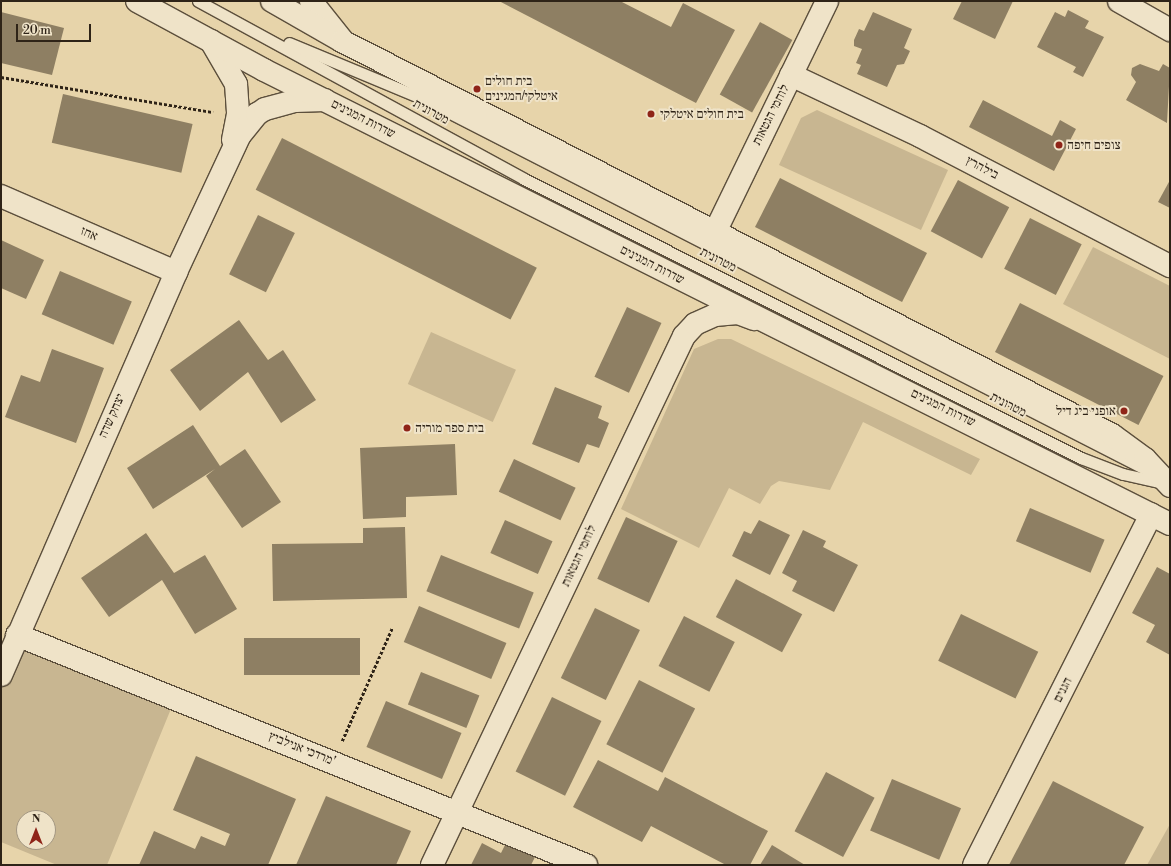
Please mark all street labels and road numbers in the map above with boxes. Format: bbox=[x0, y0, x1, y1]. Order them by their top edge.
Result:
street label: לוחמי הגטאות bbox=[749, 82, 793, 148]
street label: שדרות המגינים bbox=[328, 96, 398, 142]
street label: מטרונית bbox=[410, 96, 452, 128]
street label: בילהרץ bbox=[963, 153, 1001, 183]
street label: אחז bbox=[78, 223, 100, 245]
street label: שדרות המגינים bbox=[617, 242, 687, 288]
street label: מטרונית bbox=[697, 244, 739, 276]
street label: שדרות המגינים bbox=[908, 386, 978, 430]
street label: מטרונית bbox=[987, 389, 1029, 421]
street label: יצחק שדה bbox=[95, 391, 129, 441]
street label: לוחמי הגטאות bbox=[558, 523, 600, 589]
street label: הגנים bbox=[1050, 675, 1076, 705]
street label: מרדכי אנילביץ' bbox=[266, 728, 338, 770]

